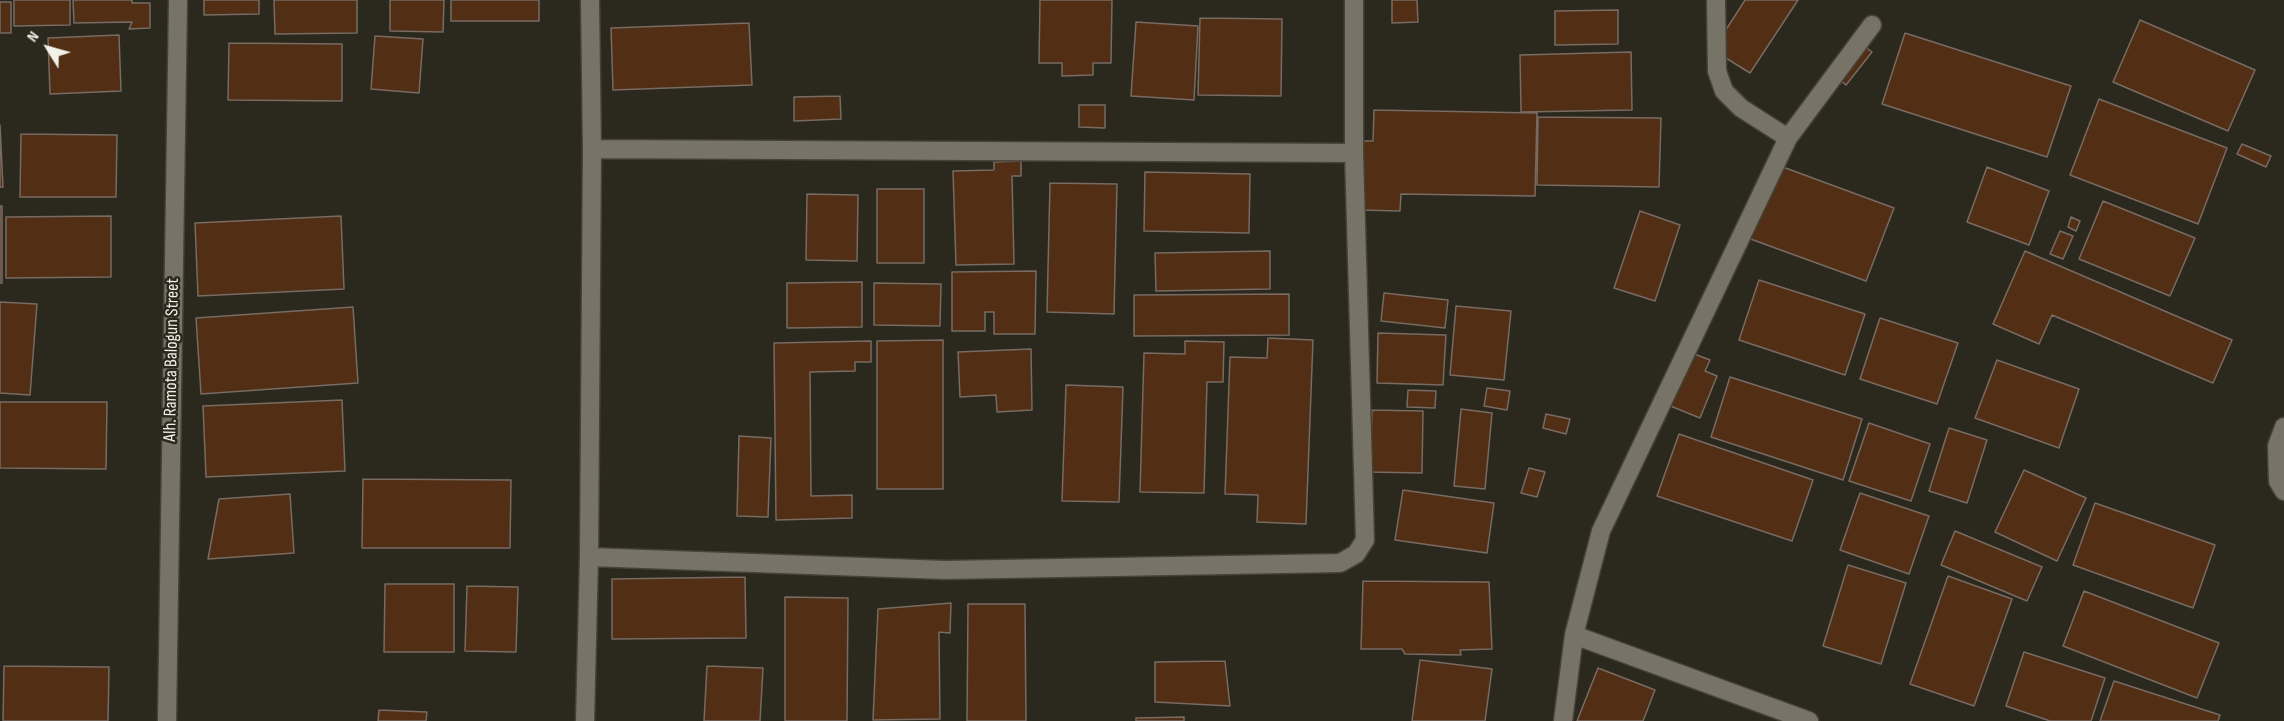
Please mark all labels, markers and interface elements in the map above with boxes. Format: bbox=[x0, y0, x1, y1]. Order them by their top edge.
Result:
north arrow bbox=[18, 18, 78, 78]
text: N bbox=[23, 28, 43, 46]
street label: Alh. Ramota Balogun Street bbox=[160, 278, 184, 442]

